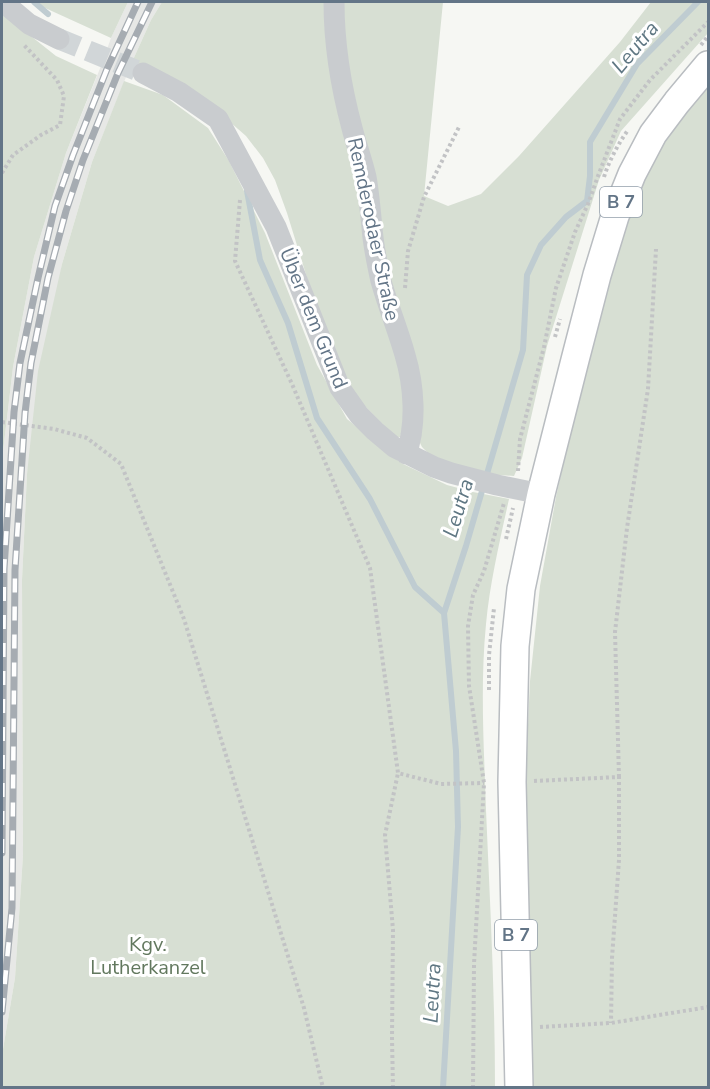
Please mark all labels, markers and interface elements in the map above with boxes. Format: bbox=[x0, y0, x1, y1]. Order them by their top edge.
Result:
water label: Leutra bbox=[605, 15, 665, 79]
street label: Remderodaer Straße bbox=[341, 135, 406, 323]
road number: B 7 bbox=[600, 187, 642, 217]
street label: Über dem Grund bbox=[273, 244, 354, 393]
water label: Leutra bbox=[436, 475, 480, 541]
road number: B 7 bbox=[495, 920, 537, 950]
park label: Kgv. Lutherkanzel bbox=[90, 931, 206, 981]
water label: Leutra bbox=[416, 962, 448, 1024]

